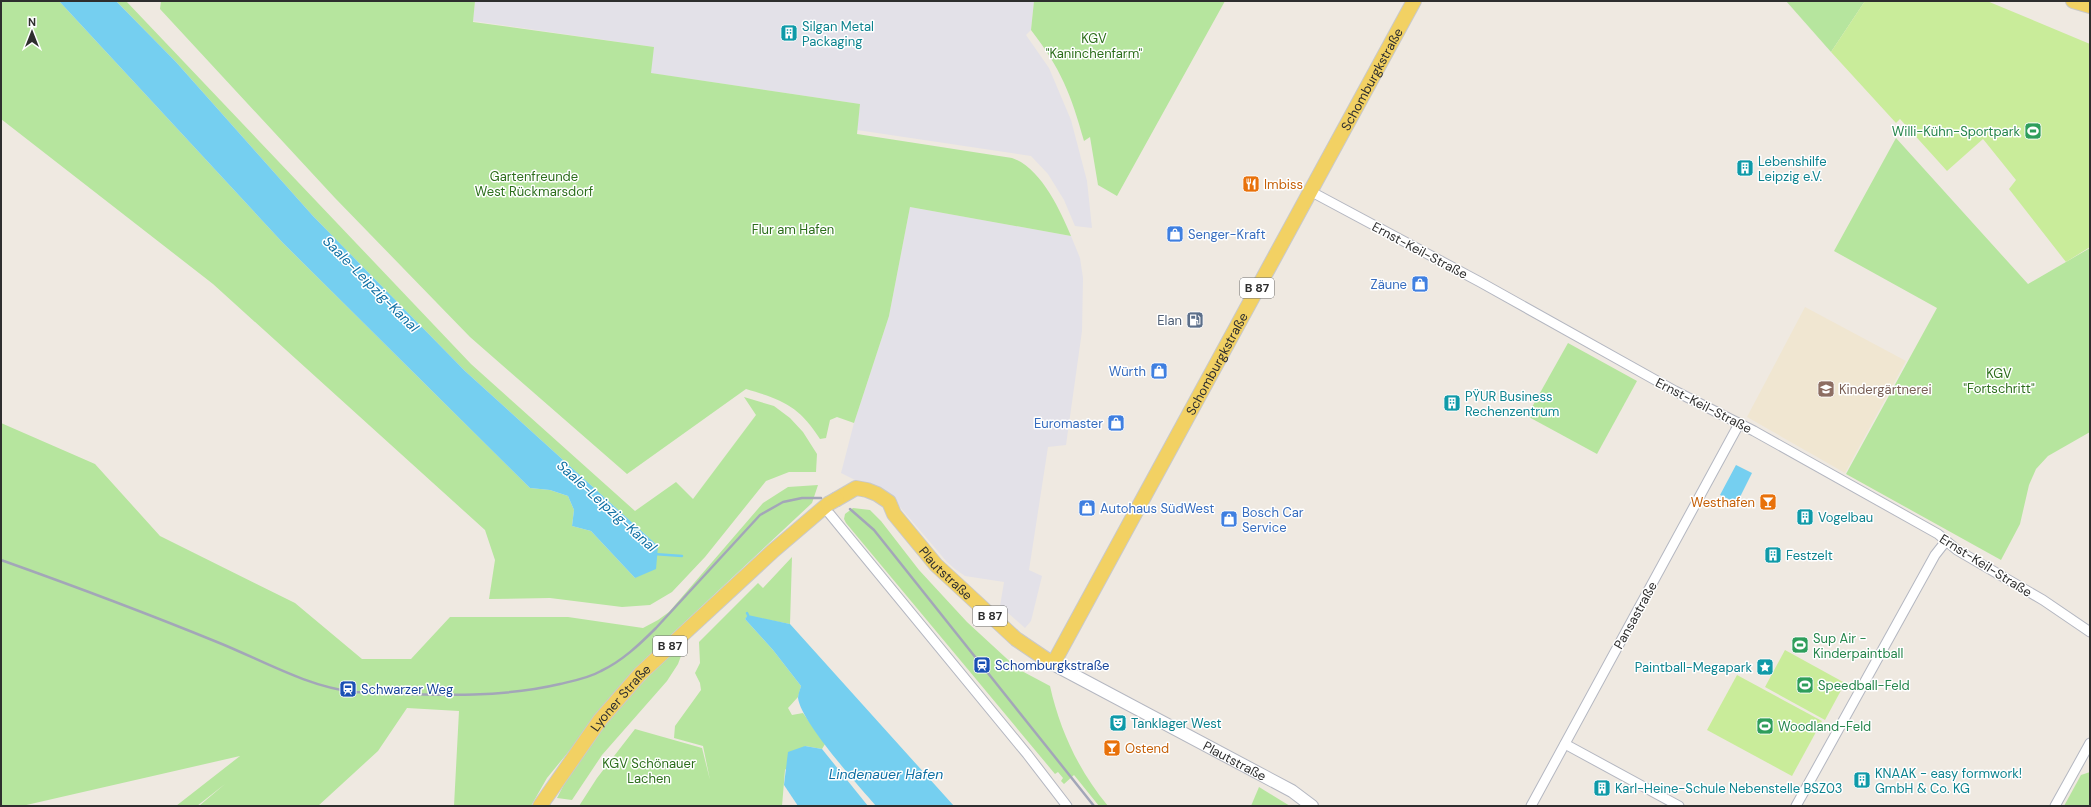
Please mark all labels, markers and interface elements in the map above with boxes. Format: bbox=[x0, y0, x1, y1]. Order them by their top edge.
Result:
north arrow bbox=[12, 12, 52, 52]
text: N bbox=[28, 15, 36, 29]
place label: Silgan Metal Packaging bbox=[802, 18, 874, 50]
building icon: Silgan Metal Packaging bbox=[779, 23, 799, 43]
street label: Schomburgkstraße bbox=[1337, 25, 1407, 134]
park label: KGV "Kaninchenfarm" bbox=[1046, 30, 1143, 62]
sports icon: Willi-Kühn-Sportpark bbox=[2023, 121, 2043, 141]
place label: Willi-Kühn-Sportpark bbox=[1892, 123, 2020, 140]
place label: Lebenshilfe Leipzig e.V. bbox=[1758, 153, 1827, 185]
building icon: Lebenshilfe Leipzig e.V. bbox=[1735, 158, 1755, 178]
park label: Gartenfreunde West Rückmarsdorf bbox=[475, 168, 594, 200]
restaurant icon: Imbiss bbox=[1241, 174, 1261, 194]
place label: Imbiss bbox=[1264, 176, 1303, 193]
street label: Ernst-Keil-Straße bbox=[1369, 218, 1471, 283]
park label: Flur am Hafen bbox=[752, 221, 834, 238]
shop icon: Senger-Kraft bbox=[1165, 224, 1185, 244]
place label: Senger-Kraft bbox=[1188, 226, 1266, 243]
water label: Saale-Leipzig-Kanal bbox=[319, 232, 423, 336]
shop icon: Zäune bbox=[1410, 274, 1430, 294]
place label: Zäune bbox=[1371, 276, 1407, 293]
road number: B 87 bbox=[1240, 278, 1274, 298]
street label: Schomburgkstraße bbox=[1182, 310, 1252, 418]
fuel station icon: Elan bbox=[1185, 310, 1205, 330]
place label: Elan bbox=[1157, 312, 1182, 329]
shop icon: Würth bbox=[1149, 361, 1169, 381]
place label: Würth bbox=[1109, 363, 1146, 380]
park label: KGV "Fortschritt" bbox=[1963, 365, 2035, 397]
street label: Ernst-Keil-Straße bbox=[1653, 374, 1755, 437]
school or university icon: Kindergärtnerei bbox=[1816, 379, 1836, 399]
place label: Kindergärtnerei bbox=[1839, 381, 1932, 398]
place label: PŸUR Business Rechenzentrum bbox=[1465, 388, 1559, 420]
building icon: PŸUR Business Rechenzentrum bbox=[1442, 393, 1462, 413]
shop icon: Euromaster bbox=[1106, 413, 1126, 433]
place label: Euromaster bbox=[1034, 415, 1103, 432]
water label: Saale-Leipzig-Kanal bbox=[553, 456, 661, 556]
bar icon: Westhafen bbox=[1758, 492, 1778, 512]
place label: Westhafen bbox=[1691, 494, 1755, 511]
shop icon: Autohaus SüdWest bbox=[1077, 498, 1097, 518]
place label: Autohaus SüdWest bbox=[1100, 500, 1214, 517]
place label: Bosch Car Service bbox=[1242, 504, 1304, 536]
building icon: Vogelbau bbox=[1795, 507, 1815, 527]
shop icon: Bosch Car Service bbox=[1219, 509, 1239, 529]
place label: Vogelbau bbox=[1818, 509, 1873, 526]
street label: Ernst-Keil-Straße bbox=[1936, 530, 2035, 601]
street label: Plautstraße bbox=[915, 543, 976, 604]
building icon: Festzelt bbox=[1763, 545, 1783, 565]
place label: Festzelt bbox=[1786, 547, 1833, 564]
street label: Pansastraße bbox=[1610, 579, 1661, 652]
road number: B 87 bbox=[973, 606, 1007, 626]
place label: Sup Air - Kinderpaintball bbox=[1813, 630, 1903, 662]
sports icon: Sup Air - Kinderpaintball bbox=[1790, 635, 1810, 655]
road number: B 87 bbox=[653, 636, 687, 656]
station icon: Schomburgkstraße bbox=[972, 655, 992, 675]
place label: Schomburgkstraße bbox=[995, 657, 1109, 674]
place icon: Paintball-Megapark bbox=[1755, 657, 1775, 677]
place label: Paintball-Megapark bbox=[1635, 659, 1752, 676]
street label: Lyoner Straße bbox=[587, 661, 654, 735]
sports icon: Speedball-Feld bbox=[1795, 675, 1815, 695]
place label: Speedball-Feld bbox=[1818, 677, 1910, 694]
station icon: Schwarzer Weg bbox=[338, 679, 358, 699]
place label: Schwarzer Weg bbox=[361, 681, 453, 698]
theatre icon: Tanklager West bbox=[1108, 713, 1128, 733]
place label: Tanklager West bbox=[1131, 715, 1222, 732]
sports icon: Woodland-Feld bbox=[1755, 716, 1775, 736]
place label: Woodland-Feld bbox=[1778, 718, 1871, 735]
street label: Plautstraße bbox=[1200, 737, 1269, 785]
bar icon: Ostend bbox=[1102, 738, 1122, 758]
place label: Ostend bbox=[1125, 740, 1169, 757]
park label: KGV Schönauer Lachen bbox=[602, 755, 696, 787]
water label: Lindenauer Hafen bbox=[829, 765, 943, 783]
place label: KNAAK - easy formwork! GmbH & Co. KG bbox=[1875, 765, 2022, 797]
building icon: KNAAK - easy formwork! GmbH & Co. KG bbox=[1852, 770, 1872, 790]
building icon: Karl-Heine-Schule Nebenstelle BSZ03 bbox=[1592, 778, 1612, 798]
place label: Karl-Heine-Schule Nebenstelle BSZ03 bbox=[1615, 780, 1843, 797]

